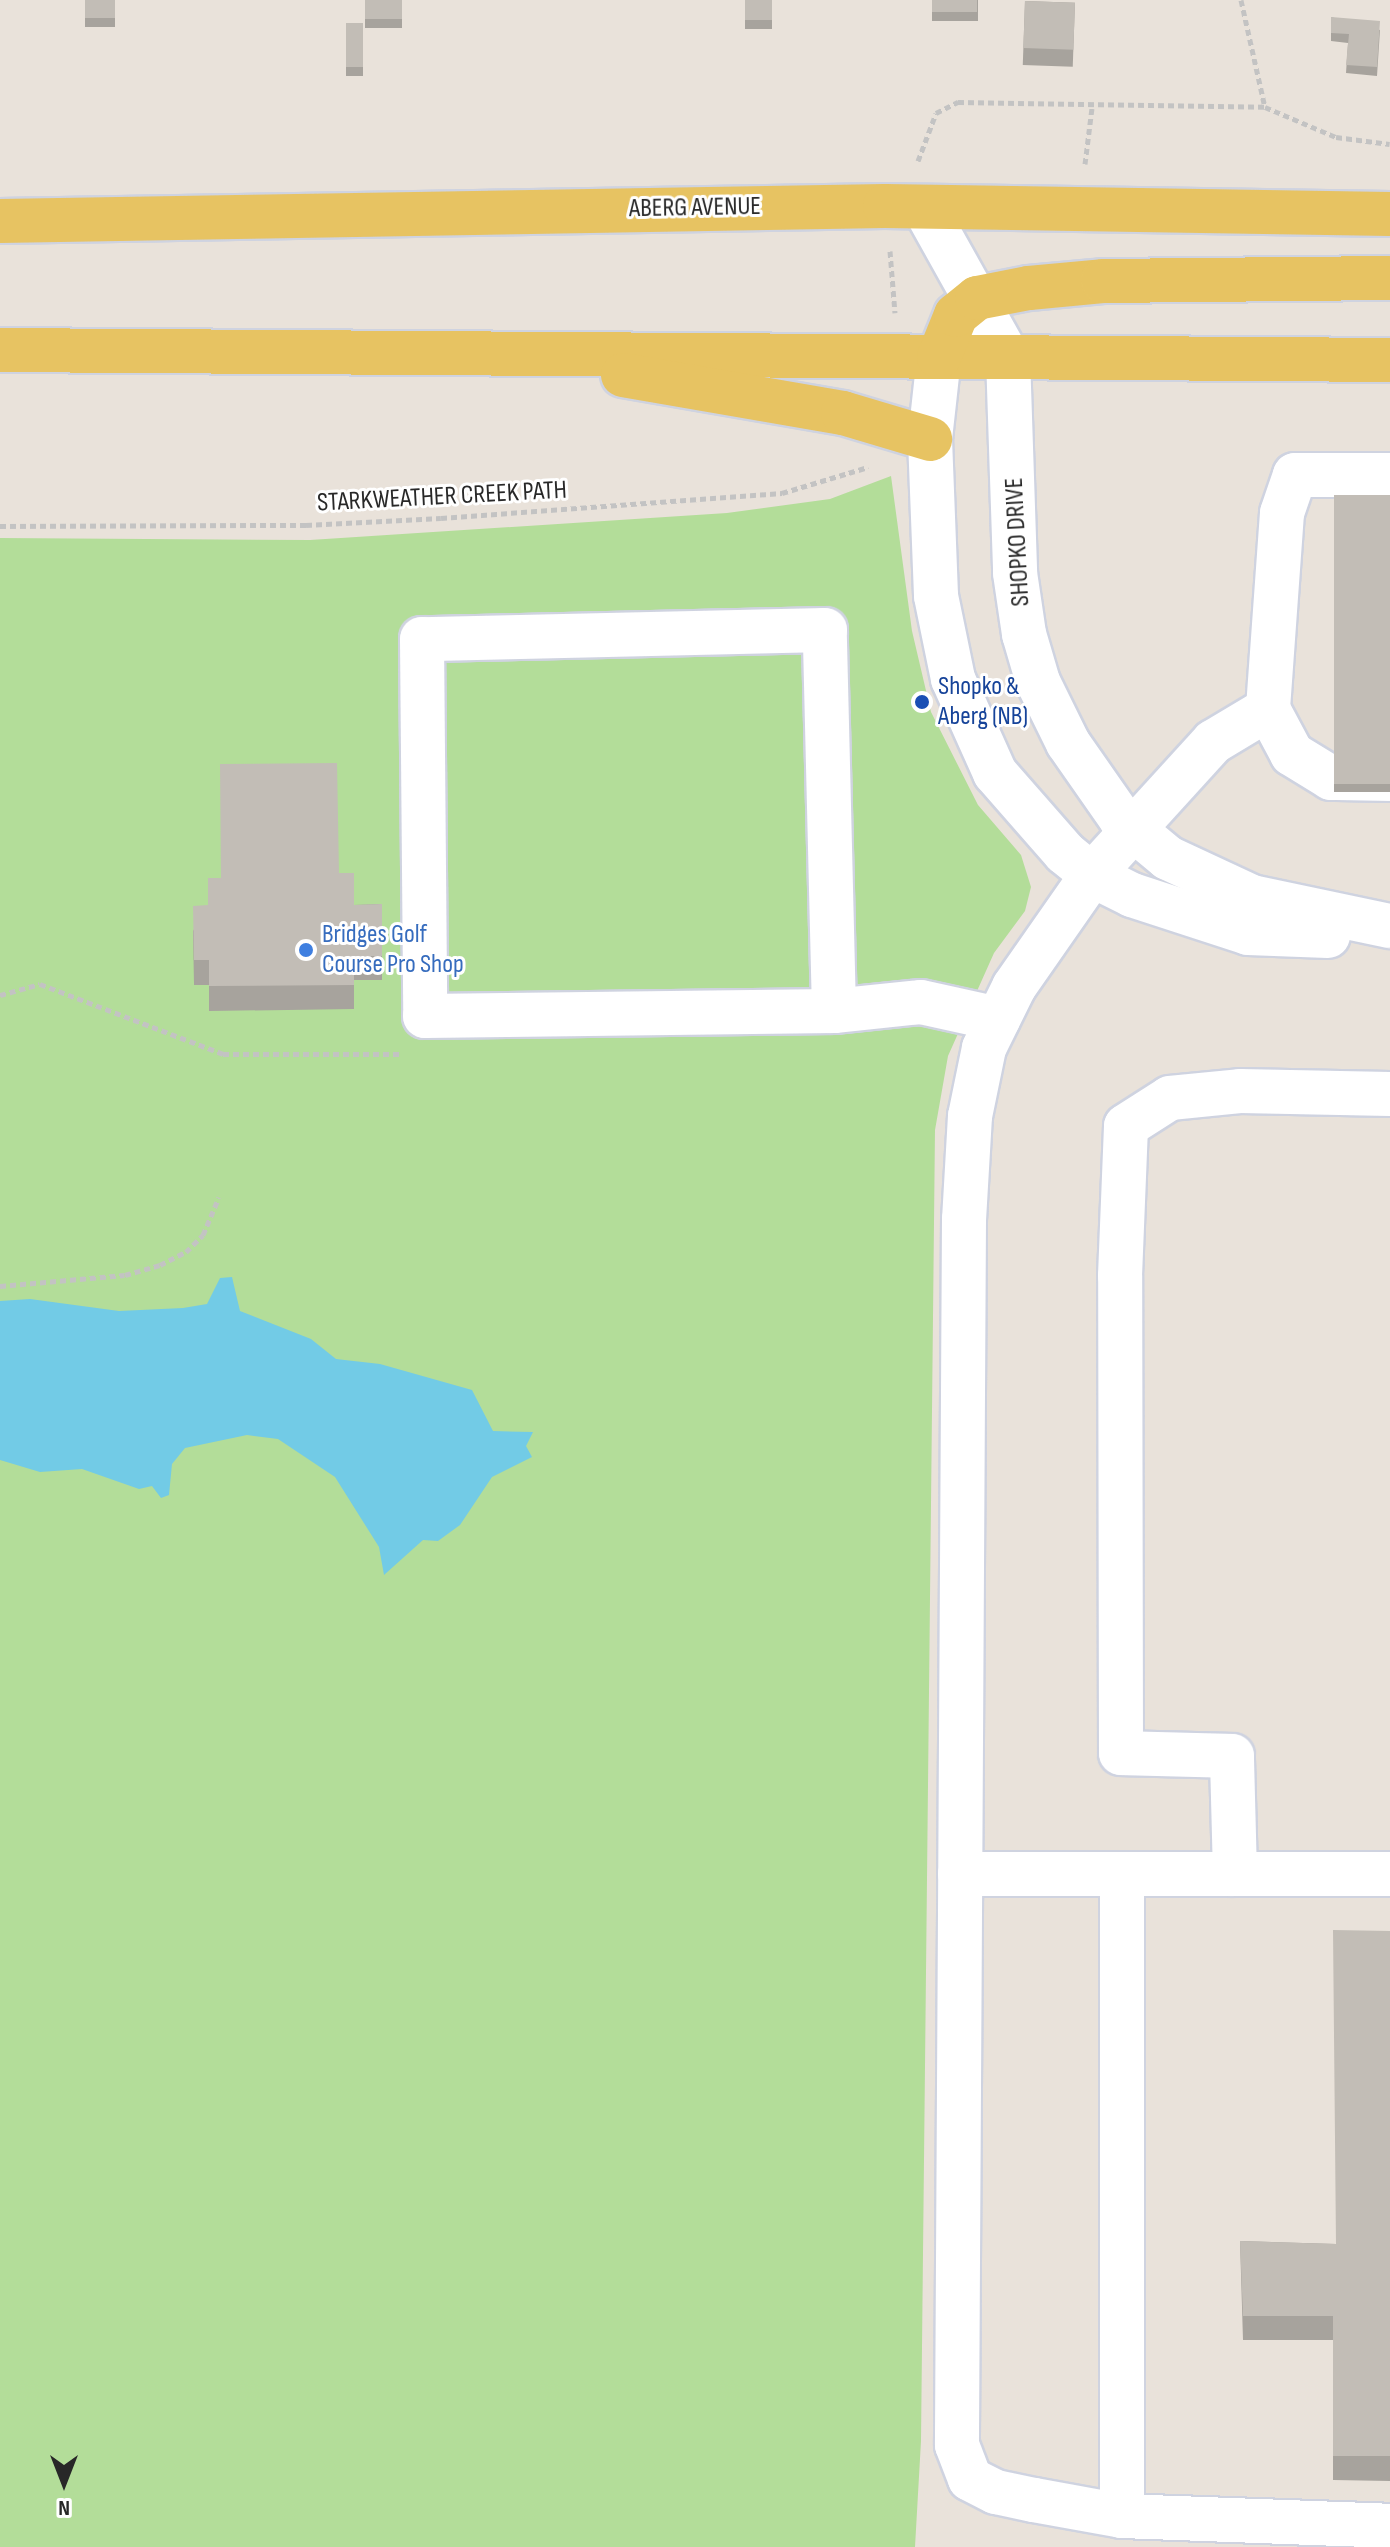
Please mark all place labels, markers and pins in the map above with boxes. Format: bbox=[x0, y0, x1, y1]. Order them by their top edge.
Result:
place label: Shopko & Aberg (NB) bbox=[938, 671, 1028, 732]
marker: Shopko & Aberg (NB) bbox=[913, 693, 931, 711]
place label: Bridges Golf Course Pro Shop bbox=[322, 919, 464, 980]
marker: Bridges Golf Course Pro Shop bbox=[297, 941, 315, 959]

